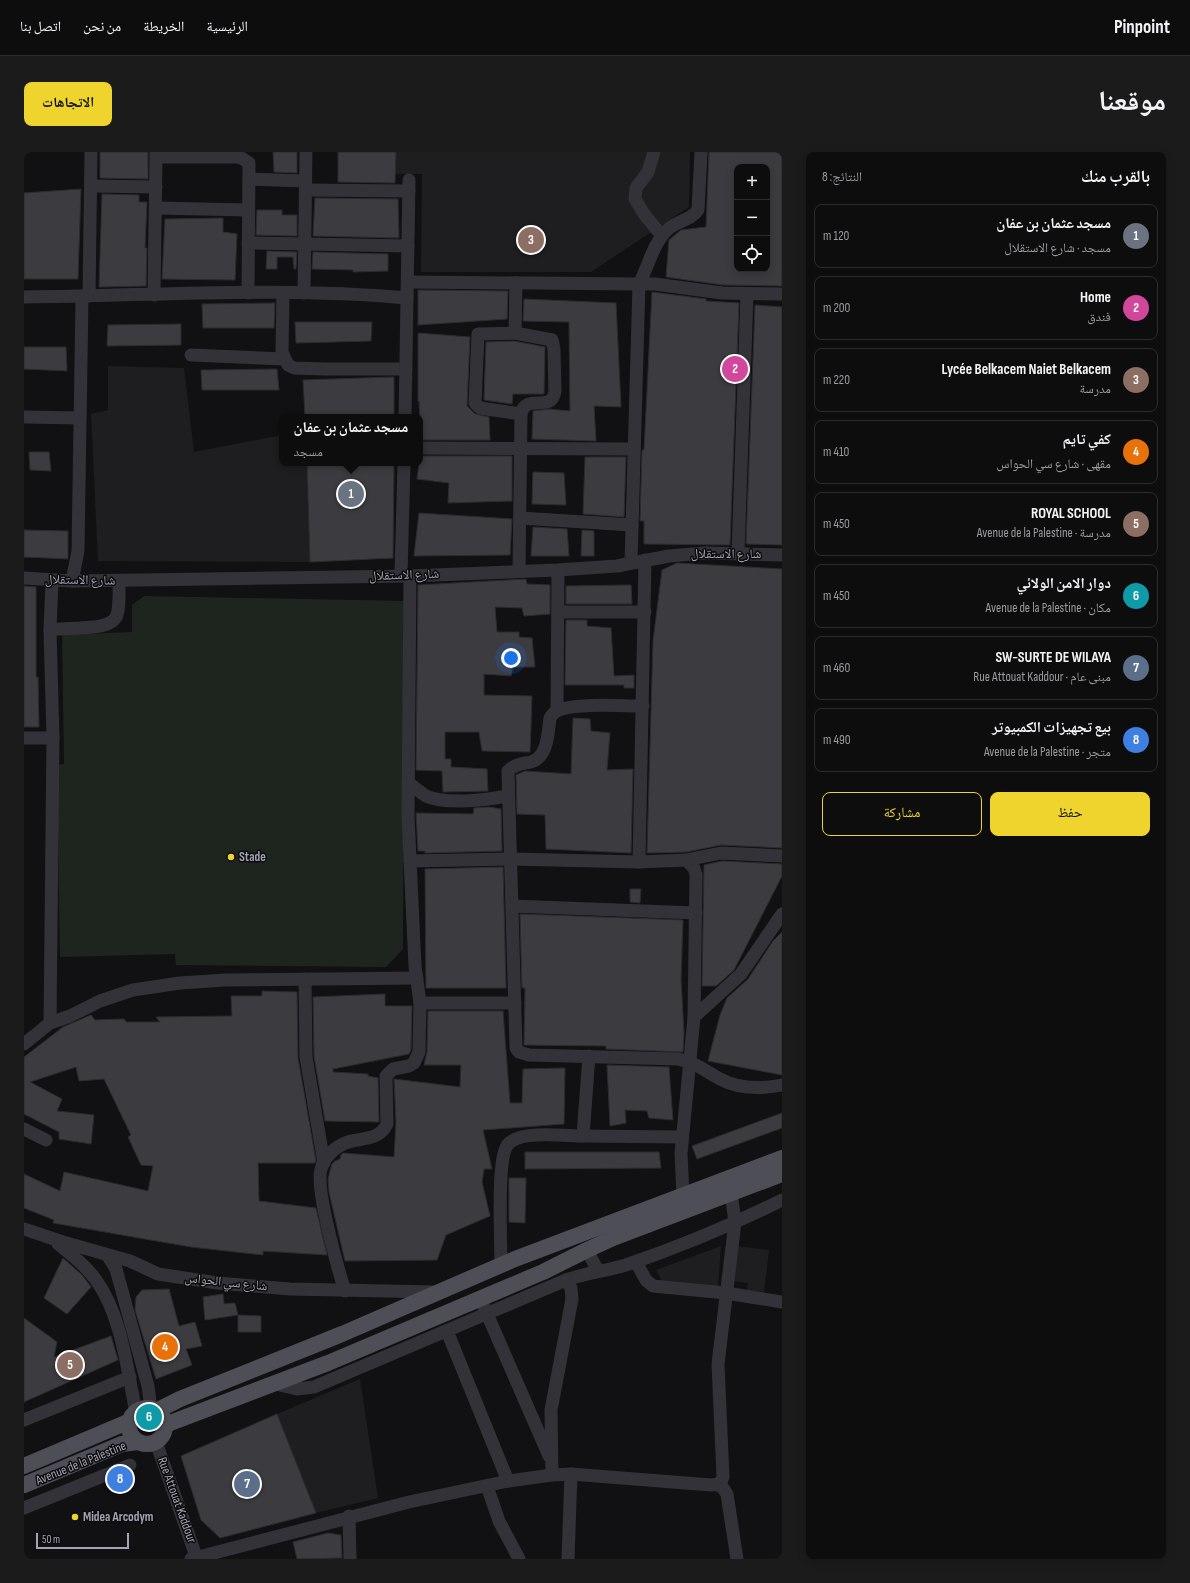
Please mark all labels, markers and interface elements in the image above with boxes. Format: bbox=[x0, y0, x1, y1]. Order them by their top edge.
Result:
text: Pinpoint bbox=[1114, 16, 1170, 39]
text: اتصل بنا bbox=[20, 18, 61, 35]
text: من نحن bbox=[83, 18, 121, 35]
text: الخريطة bbox=[143, 18, 184, 35]
text: الرئيسية bbox=[206, 18, 248, 35]
button: الاتجاهات bbox=[24, 82, 112, 126]
text: موقعنا bbox=[1098, 85, 1166, 118]
map controls bbox=[734, 164, 770, 272]
button: + bbox=[734, 164, 770, 200]
text: بالقرب منك bbox=[1081, 167, 1150, 187]
text: النتائج: 8 bbox=[822, 169, 862, 185]
button: − bbox=[734, 200, 770, 236]
text: مسجد عثمان بن عفان bbox=[996, 214, 1111, 233]
pin: 3 bbox=[518, 225, 544, 255]
text: 120 m bbox=[823, 228, 849, 244]
text: 1 bbox=[1133, 228, 1139, 244]
button: locate bbox=[734, 236, 770, 272]
text: مسجد · شارع الاستقلال bbox=[1004, 240, 1111, 256]
text: Home bbox=[1080, 288, 1111, 307]
text: 200 m bbox=[823, 300, 850, 316]
text: 2 bbox=[1133, 300, 1139, 316]
text: فندق bbox=[1087, 309, 1111, 325]
pin: 2 bbox=[722, 354, 748, 384]
text: Lycée Belkacem Naiet Belkacem bbox=[941, 360, 1111, 379]
text: 220 m bbox=[823, 372, 850, 388]
text: 3 bbox=[1133, 372, 1139, 388]
text: مدرسة bbox=[1079, 381, 1111, 397]
popup bbox=[279, 414, 423, 466]
text: مسجد عثمان بن عفان bbox=[294, 418, 408, 437]
text: كفي تايم bbox=[1063, 430, 1111, 449]
text: مسجد bbox=[294, 444, 323, 460]
text: 410 m bbox=[823, 444, 849, 460]
text: 4 bbox=[1133, 444, 1139, 460]
text: مقهى · شارع سي الحواس bbox=[996, 456, 1111, 472]
pin: 1 bbox=[338, 479, 364, 509]
text: ROYAL SCHOOL bbox=[1031, 504, 1111, 523]
text: 450 m bbox=[823, 516, 850, 532]
text: 5 bbox=[1133, 516, 1139, 532]
text: مدرسة · Avenue de la Palestine bbox=[977, 525, 1111, 541]
street label: شارع الاستقلال bbox=[691, 546, 761, 563]
street label: شارع الاستقلال bbox=[368, 566, 440, 585]
street label: شارع الاستقلال bbox=[45, 571, 115, 590]
text: دوار الامن الولائي bbox=[1016, 574, 1111, 593]
text: 450 m bbox=[823, 588, 850, 604]
text: 6 bbox=[1133, 588, 1139, 604]
text: مكان · Avenue de la Palestine bbox=[986, 600, 1111, 616]
your location bbox=[501, 648, 521, 668]
text: SW-SURTE DE WILAYA bbox=[995, 648, 1111, 667]
text: 460 m bbox=[823, 660, 850, 676]
text: 7 bbox=[1133, 660, 1139, 676]
text: مبنى عام · Rue Attouat Kaddour bbox=[973, 669, 1111, 685]
text: بيع تجهيزات الكمبيوتر bbox=[992, 718, 1111, 737]
text: 490 m bbox=[823, 732, 850, 748]
text: 8 bbox=[1133, 732, 1139, 748]
text: متجر · Avenue de la Palestine bbox=[984, 744, 1111, 760]
button: مشاركة bbox=[822, 792, 982, 836]
button: حفظ bbox=[990, 792, 1150, 836]
place label: Stade bbox=[239, 849, 266, 865]
marker: Stade bbox=[226, 852, 236, 862]
street label: شارع سي الحواس bbox=[184, 1270, 268, 1297]
pin: 4 bbox=[152, 1332, 178, 1362]
pin: 5 bbox=[57, 1350, 83, 1380]
pin: 6 bbox=[136, 1402, 162, 1432]
street label: Avenue de la Palestine bbox=[33, 1438, 128, 1489]
street label: Rue Attouat Kaddour bbox=[154, 1455, 200, 1545]
pin: 8 bbox=[107, 1464, 133, 1494]
pin: 7 bbox=[234, 1469, 260, 1499]
place label: Midea Arcodym bbox=[83, 1509, 154, 1525]
marker: Midea Arcodym bbox=[70, 1512, 80, 1522]
scale bar bbox=[36, 1531, 129, 1550]
text: 50 m bbox=[42, 1533, 60, 1546]

